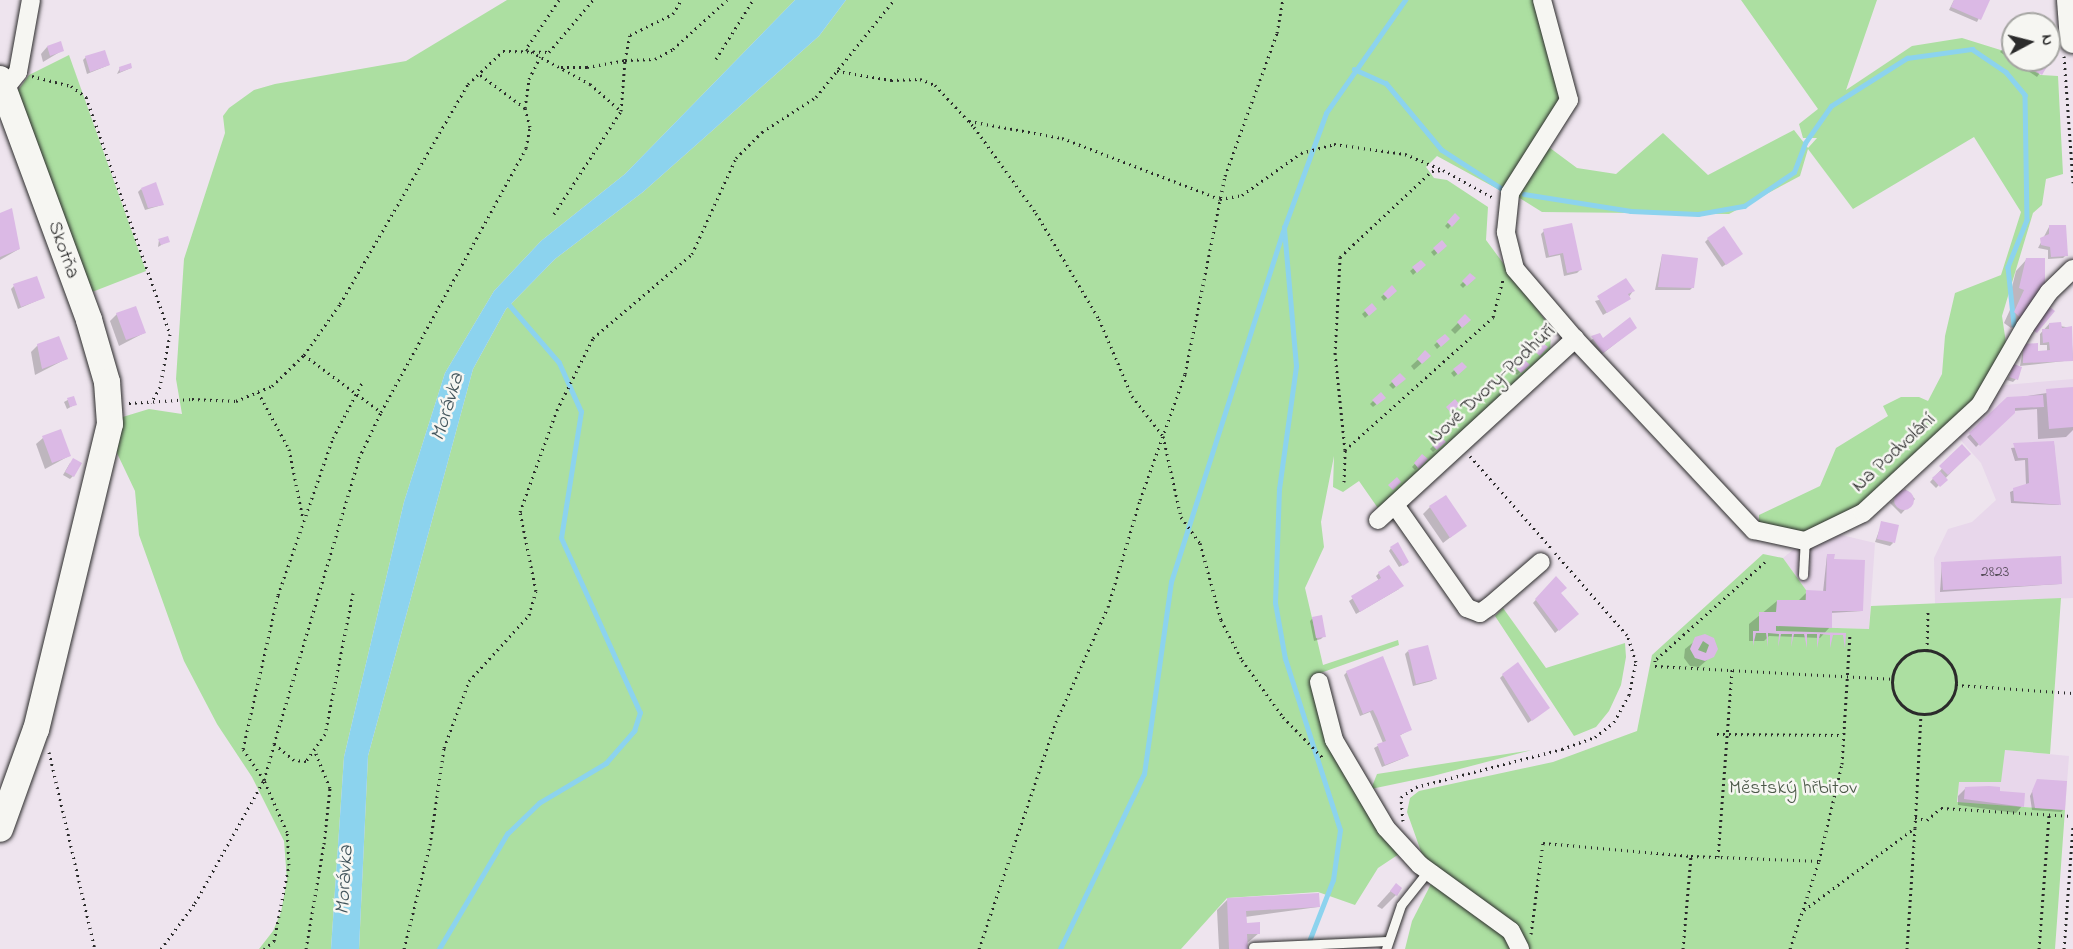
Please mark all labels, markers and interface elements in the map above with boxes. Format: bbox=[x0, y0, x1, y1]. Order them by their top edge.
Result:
north arrow bbox=[2001, 12, 2061, 72]
text: N bbox=[2034, 33, 2059, 47]
street label: Skotňa bbox=[42, 218, 84, 282]
street label: Nové Dvory-Podhůří bbox=[1423, 320, 1561, 450]
water label: Morávka bbox=[426, 370, 470, 444]
street label: Na Podvolání bbox=[1847, 408, 1941, 498]
house number: 2823 bbox=[1981, 562, 2009, 582]
park label: Městský hřbitov bbox=[1729, 776, 1857, 800]
water label: Morávka bbox=[331, 845, 359, 915]

